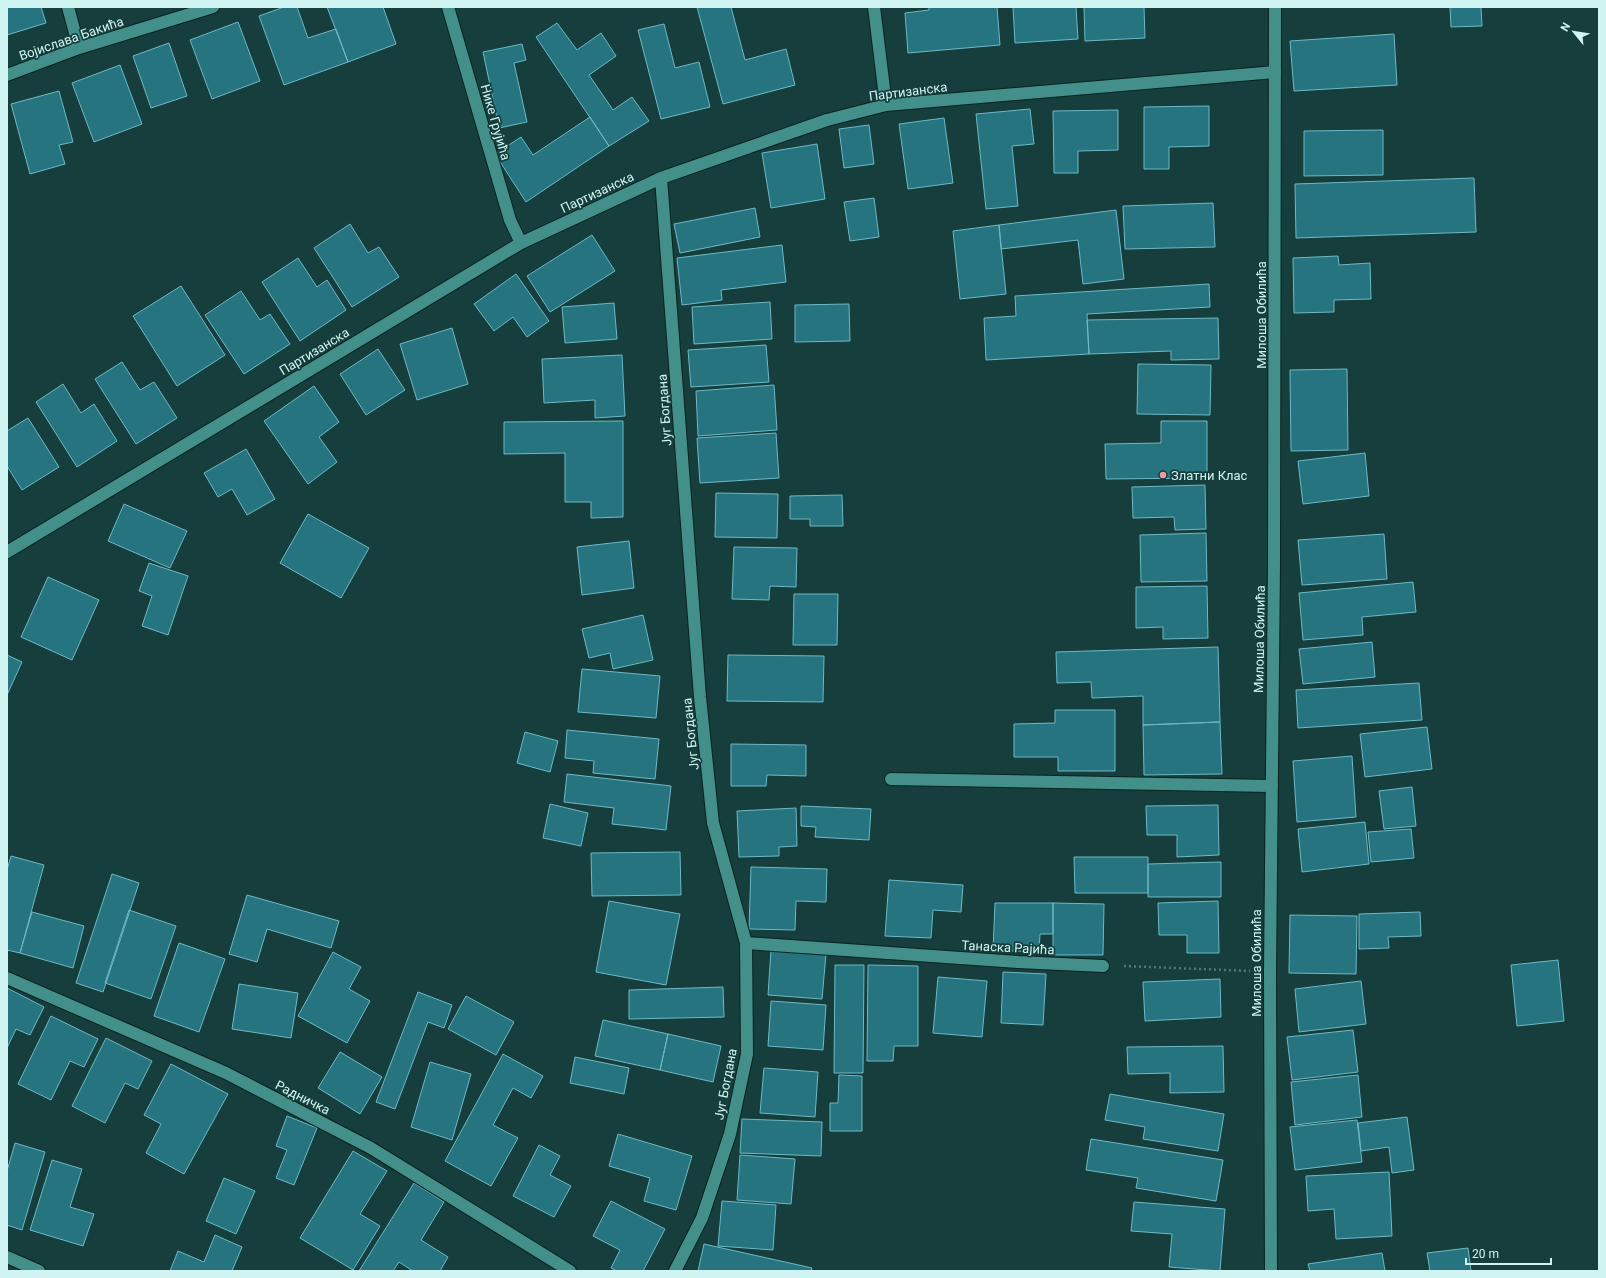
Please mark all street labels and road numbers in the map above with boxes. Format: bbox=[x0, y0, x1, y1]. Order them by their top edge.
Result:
street label: Војислава Бакића bbox=[17, 14, 125, 63]
street label: Партизанска bbox=[868, 79, 948, 104]
street label: Нике Грујића bbox=[478, 82, 514, 162]
street label: Партизанска bbox=[558, 169, 636, 216]
street label: Милоша Обилића bbox=[1254, 261, 1269, 369]
street label: Партизанска bbox=[277, 325, 352, 378]
street label: Југ Богдана bbox=[654, 373, 674, 447]
street label: Милоша Обилића bbox=[1251, 585, 1268, 693]
street label: Југ Богдана bbox=[679, 697, 702, 771]
street label: Милоша Обилића bbox=[1249, 909, 1264, 1017]
street label: Танаска Рајића bbox=[961, 938, 1055, 957]
street label: Југ Богдана bbox=[711, 1047, 740, 1121]
street label: Радничка bbox=[273, 1077, 333, 1118]

